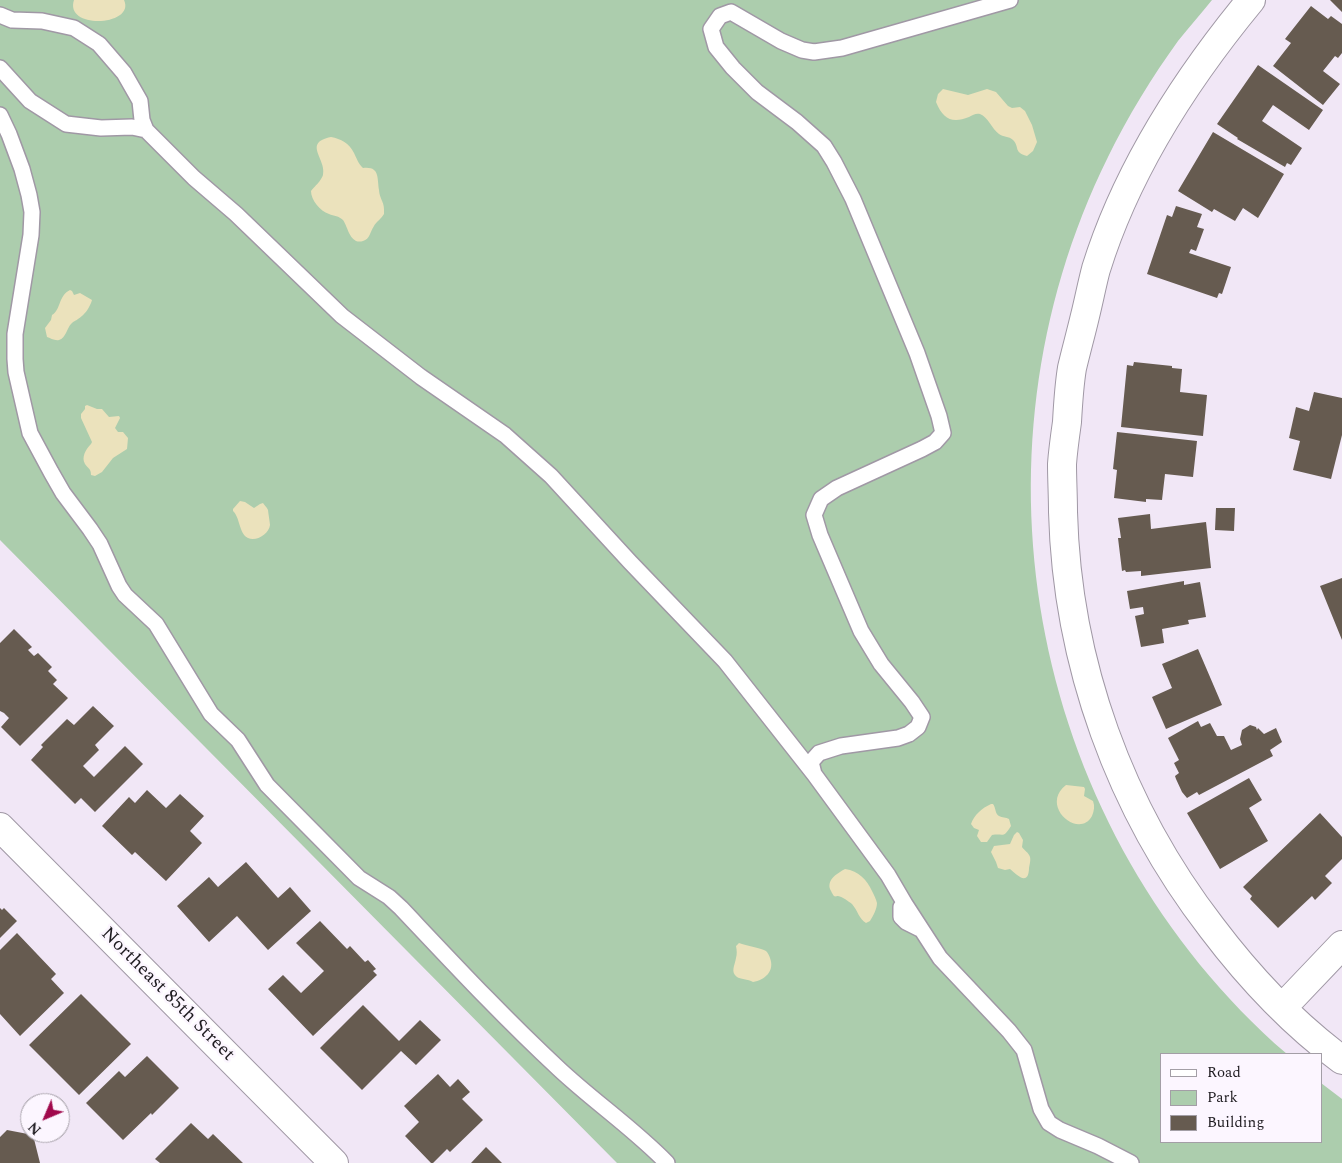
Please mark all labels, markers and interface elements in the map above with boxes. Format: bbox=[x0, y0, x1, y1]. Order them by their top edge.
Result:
street label: Northeast 85th Street bbox=[95, 923, 239, 1067]
legend bbox=[1160, 1053, 1322, 1143]
text: Road bbox=[1207, 1061, 1241, 1084]
text: Park bbox=[1207, 1086, 1238, 1109]
north arrow bbox=[20, 1093, 70, 1143]
text: Building bbox=[1207, 1111, 1264, 1134]
text: N bbox=[23, 1117, 46, 1140]

